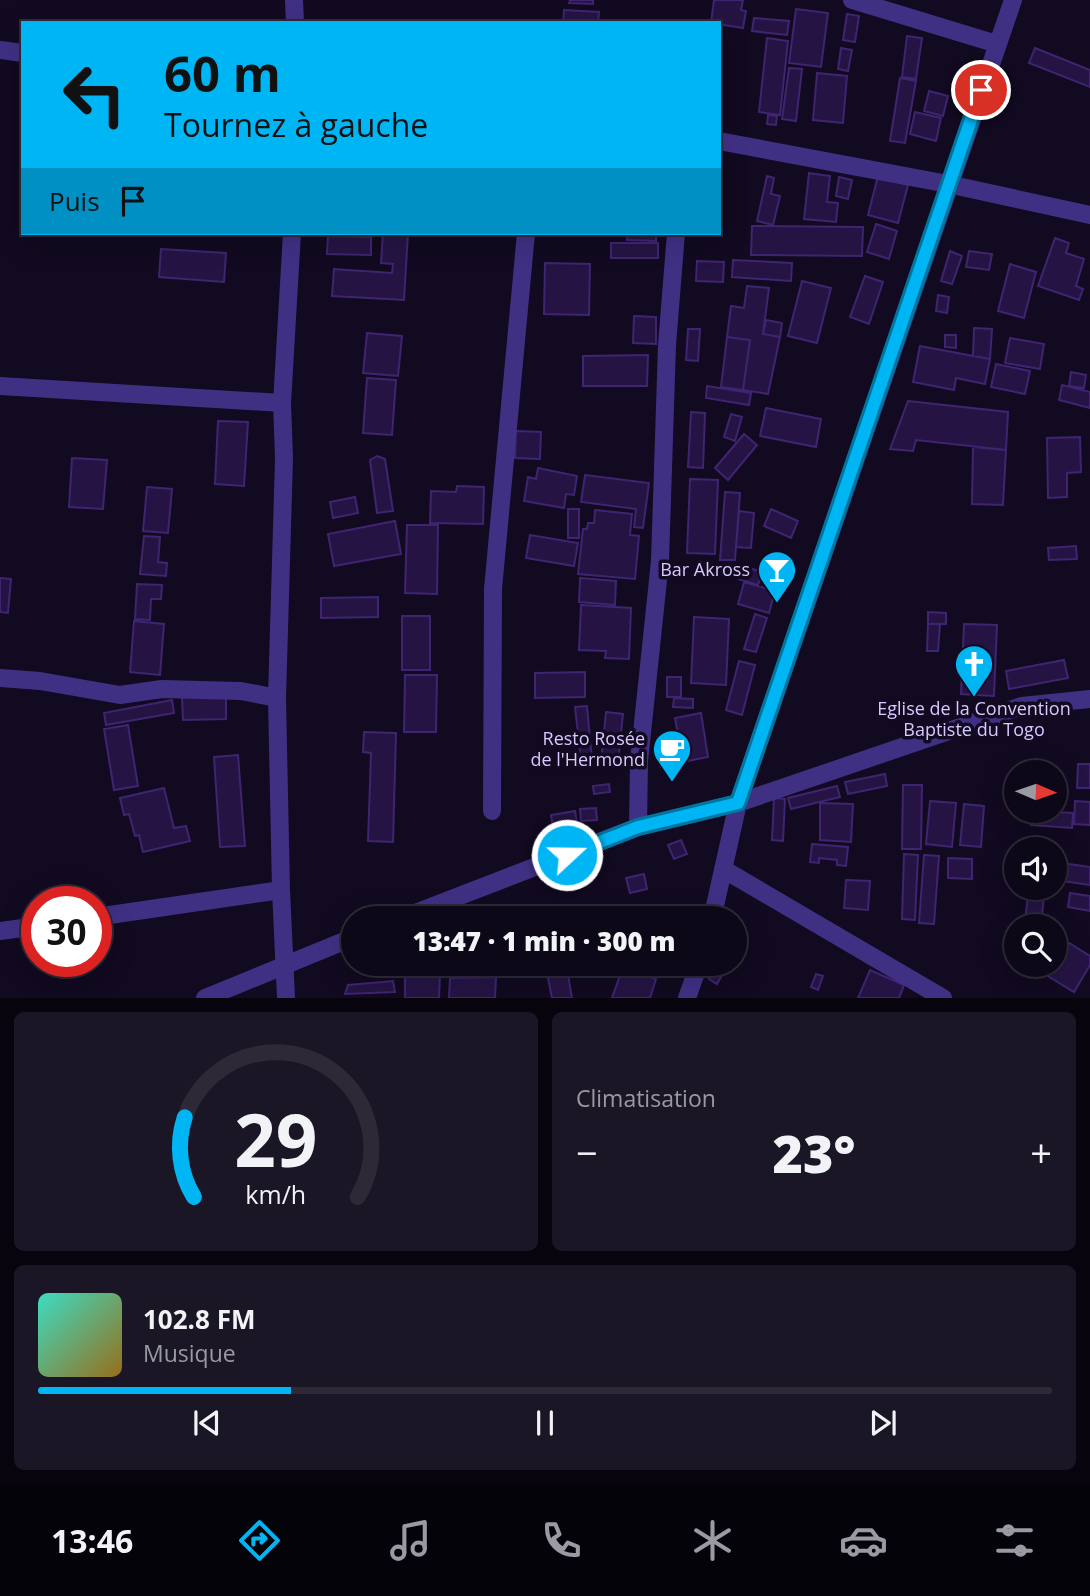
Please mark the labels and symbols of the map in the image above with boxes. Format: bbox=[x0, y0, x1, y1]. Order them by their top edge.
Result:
pin bbox=[951, 60, 1011, 120]
bar icon: Bar Akross bbox=[756, 549, 798, 604]
place label: Bar Akross bbox=[660, 557, 750, 581]
church icon: Eglise de la Convention Baptiste du Togo bbox=[953, 643, 995, 698]
place label: Eglise de la Convention Baptiste du Togo bbox=[877, 696, 1071, 741]
place label: Resto Rosée de l'Hermond bbox=[530, 726, 645, 771]
cafe icon: Resto Rosée de l'Hermond bbox=[651, 728, 693, 783]
north arrow bbox=[1004, 760, 1068, 822]
position arrow bbox=[530, 818, 604, 892]
speed limit sign: 30 bbox=[21, 886, 112, 977]

